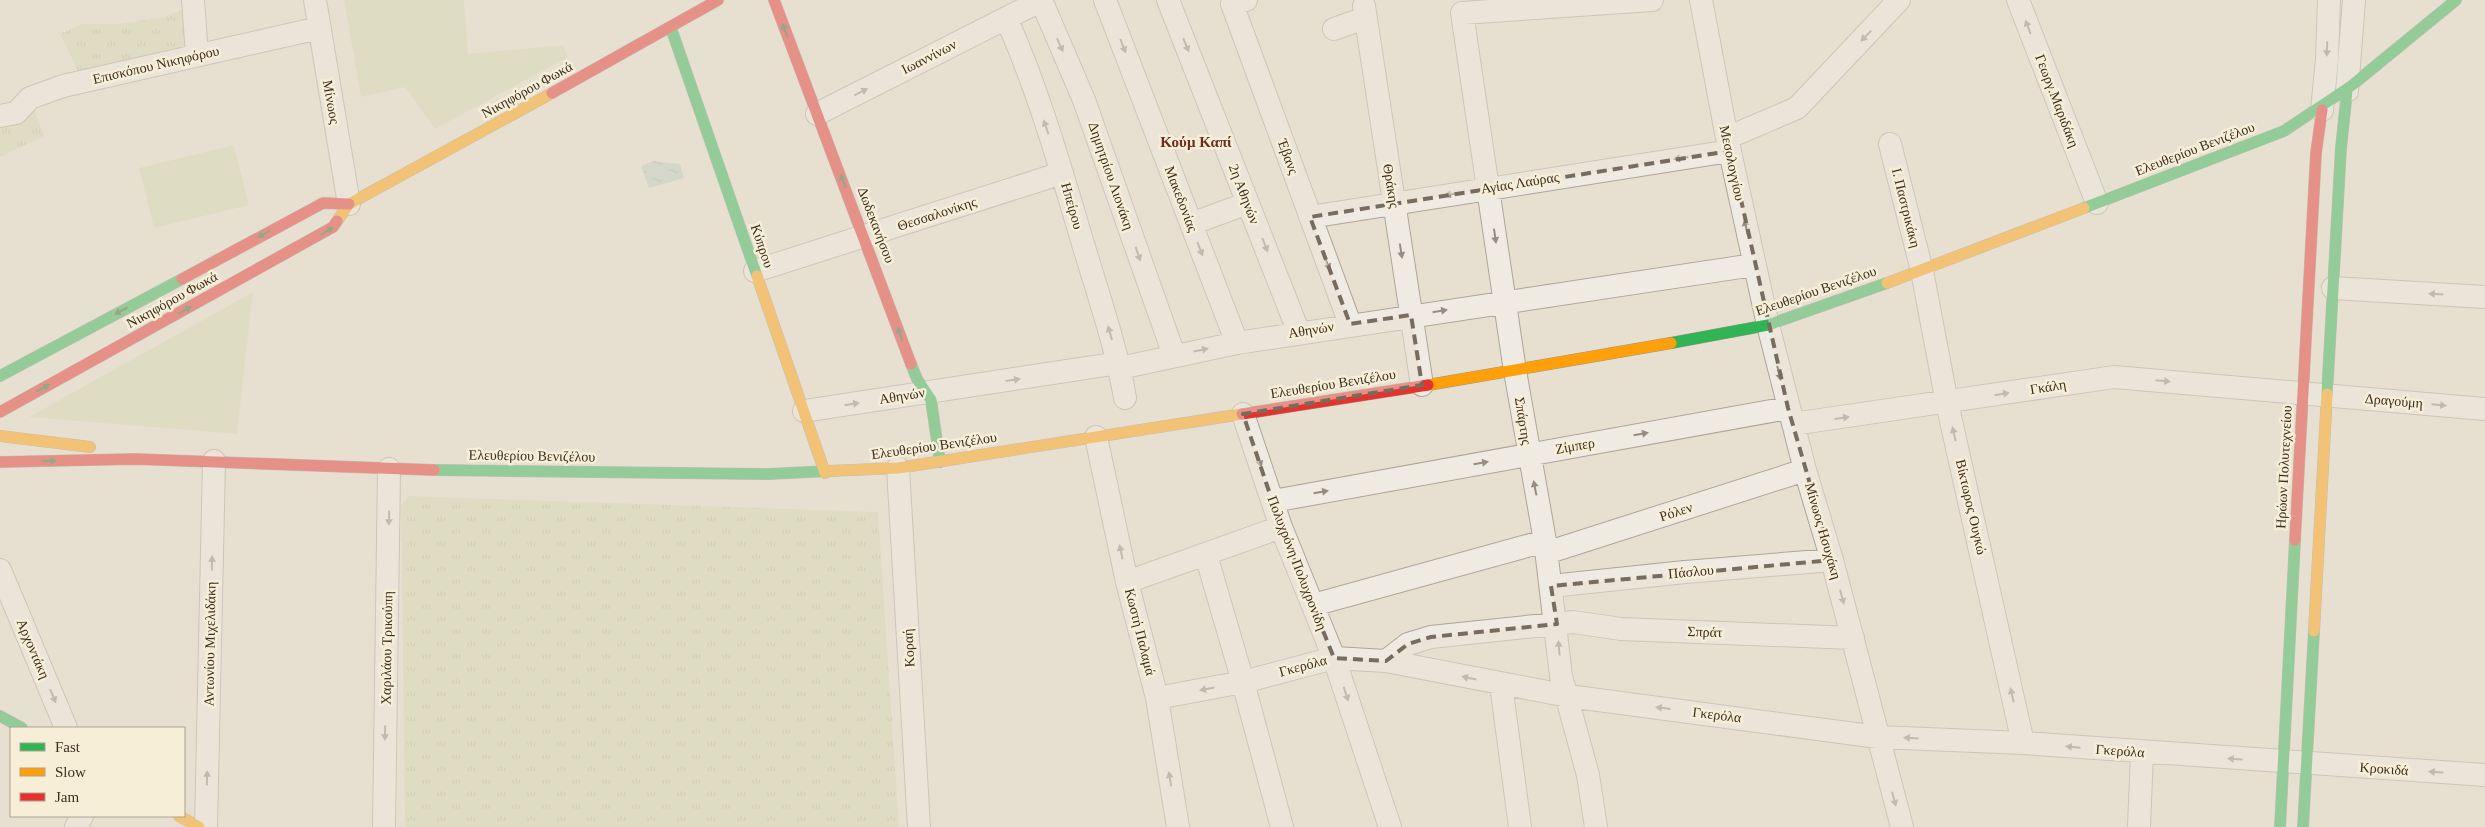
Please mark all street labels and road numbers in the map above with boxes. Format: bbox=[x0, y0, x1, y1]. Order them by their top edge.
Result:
street label: Ιωαννίνων bbox=[899, 37, 959, 77]
street label: Επισκόπου Νικηφόρου bbox=[91, 43, 221, 87]
street label: Γεωργ.Μαριδάκη bbox=[2032, 52, 2082, 150]
street label: Νικηφόρου Φωκά bbox=[479, 59, 576, 121]
street label: Μίνωος bbox=[320, 79, 342, 126]
street label: Ελευθερίου Βενιζέλου bbox=[2133, 119, 2257, 179]
street label: Δημητρίου Λιονάκη bbox=[1085, 120, 1137, 232]
street label: Μεσολογγίου bbox=[1717, 124, 1747, 202]
street label: Έβανς bbox=[1274, 137, 1301, 177]
street label: 2η Αθηνών bbox=[1226, 162, 1262, 226]
street label: Θράκης bbox=[1380, 163, 1402, 210]
street label: Μακεδονίας bbox=[1162, 164, 1201, 234]
street label: Ι. Παστρικάκη bbox=[1889, 167, 1923, 249]
street label: Αγίας Λαύρας bbox=[1480, 169, 1561, 197]
street label: Ηπείρου bbox=[1058, 181, 1086, 231]
street label: Δωδεκανήσου bbox=[855, 185, 897, 265]
street label: Θεσσαλονίκης bbox=[896, 194, 979, 234]
street label: Κύπρου bbox=[748, 222, 776, 270]
street label: Ελευθερίου Βενιζέλου bbox=[1754, 263, 1878, 319]
street label: Νικηφόρου Φωκά bbox=[124, 269, 221, 331]
street label: Αθηνών bbox=[1287, 319, 1335, 341]
street label: Ελευθερίου Βενιζέλου bbox=[1269, 367, 1397, 401]
street label: Γκάλη bbox=[2029, 377, 2067, 397]
street label: Αθηνών bbox=[878, 385, 926, 407]
street label: Δραγούμη bbox=[2364, 391, 2424, 411]
street label: Σπάρτης bbox=[1512, 396, 1534, 446]
street label: Ηρώων Πολυτεχνείου bbox=[2273, 405, 2295, 529]
street label: Ελευθερίου Βενιζέλου bbox=[870, 430, 998, 462]
street label: Ζίμπερ bbox=[1554, 435, 1596, 457]
street label: Ελευθερίου Βενιζέλου bbox=[469, 447, 595, 465]
street label: Βίκτωρος Ουγκώ bbox=[1953, 458, 1989, 556]
street label: Μίνωος Ησυχάκη bbox=[1802, 481, 1844, 581]
street label: Πολυχρόνη Πολυχρονίδη bbox=[1264, 494, 1330, 632]
street label: Ρόλεν bbox=[1658, 500, 1694, 524]
street label: Πάσλου bbox=[1668, 563, 1714, 581]
street label: Αντωνίου Μιχελιδάκη bbox=[201, 581, 219, 707]
street label: Κωστή Παλαμά bbox=[1122, 587, 1158, 678]
street label: Χαριλάου Τρικούπη bbox=[379, 591, 395, 705]
street label: Αρχοντάκη bbox=[14, 617, 52, 681]
street label: Σπράτ bbox=[1687, 624, 1723, 640]
street label: Κοραή bbox=[900, 628, 918, 668]
street label: Γκερόλα bbox=[1277, 652, 1329, 680]
street label: Γκερόλα bbox=[1692, 705, 1743, 726]
street label: Γκερόλα bbox=[2095, 742, 2146, 760]
street label: Κροκιδά bbox=[2359, 760, 2410, 778]

